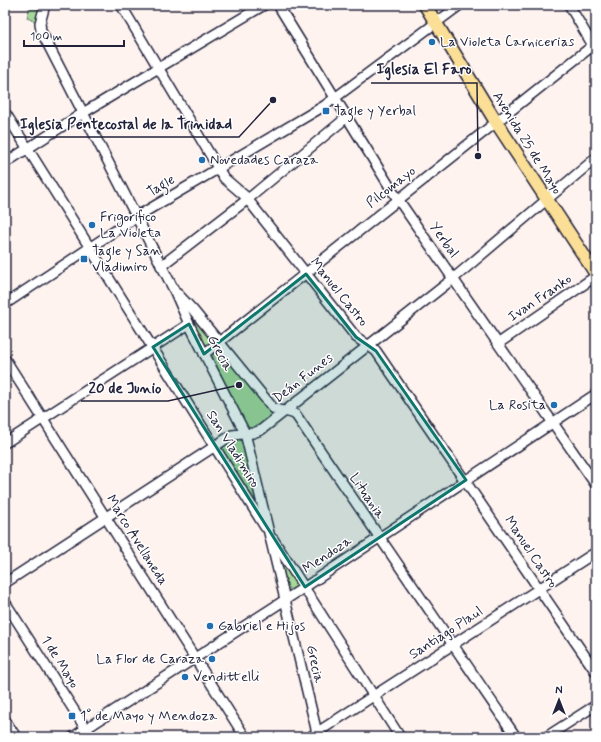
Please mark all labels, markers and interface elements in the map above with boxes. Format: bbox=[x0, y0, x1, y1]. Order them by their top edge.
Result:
scale bar bbox=[24, 22, 124, 48]
text: 100 m bbox=[30, 29, 62, 45]
place label: La Violeta Carnicerias bbox=[440, 33, 574, 51]
marker: La Violeta Carnicerias bbox=[427, 37, 437, 47]
callout: Iglesia El Faro bbox=[371, 56, 477, 83]
text: Iglesia El Faro bbox=[377, 60, 471, 81]
street label: Avenida 25 de Mayo bbox=[488, 88, 566, 198]
place label: Tagle y Yerbal bbox=[334, 102, 416, 122]
marker: Tagle y Yerbal bbox=[321, 106, 331, 116]
callout: Iglesia Pentecostal de la Trinidad bbox=[13, 110, 239, 137]
text: Iglesia Pentecostal de la Trinidad bbox=[20, 115, 232, 136]
place label: Novedades Caraza bbox=[210, 151, 319, 169]
marker: Novedades Caraza bbox=[197, 155, 207, 165]
street label: Pilcomayo bbox=[362, 162, 420, 212]
street label: Tagle bbox=[144, 171, 179, 203]
place label: Frigorifico La Violeta bbox=[100, 208, 161, 242]
street label: Yerbal bbox=[425, 219, 463, 261]
marker: Frigorifico La Violeta bbox=[87, 220, 97, 230]
place label: Tagle y San Vladimiro bbox=[92, 242, 161, 276]
marker: Tagle y San Vladimiro bbox=[79, 254, 89, 264]
street label: Manuel Castro bbox=[306, 254, 372, 330]
street label: Ivan Franko bbox=[505, 270, 576, 326]
street label: Grecia bbox=[203, 332, 237, 375]
street label: Deán Funes bbox=[269, 349, 337, 407]
callout: 20 de Junio bbox=[81, 374, 168, 401]
text: 20 de Junio bbox=[89, 379, 162, 399]
place label: La Rosita bbox=[489, 396, 546, 414]
marker: La Rosita bbox=[549, 400, 559, 410]
street label: San Vladimiro bbox=[202, 407, 264, 491]
street label: Lituania bbox=[345, 470, 389, 523]
street label: Marco Avellaneda bbox=[102, 491, 172, 589]
street label: Manuel Castro bbox=[500, 512, 562, 592]
street label: Mendoza bbox=[299, 532, 355, 578]
street label: Santiago Plaul bbox=[406, 602, 486, 664]
place label: Gabriel e Hijos bbox=[218, 617, 306, 635]
marker: Gabriel e Hijos bbox=[205, 621, 215, 631]
street label: 1 de Mayo bbox=[37, 632, 83, 692]
street label: Grecia bbox=[302, 643, 328, 685]
place label: La Flor de Caraza bbox=[96, 650, 205, 668]
marker: La Flor de Caraza bbox=[207, 654, 217, 664]
place label: Vendittelli bbox=[193, 668, 259, 686]
marker: Vendittelli bbox=[180, 672, 190, 682]
north arrow bbox=[539, 680, 579, 720]
text: N bbox=[555, 684, 563, 698]
place label: 1° de Mayo y Mendoza bbox=[80, 707, 218, 725]
marker: 1° de Mayo y Mendoza bbox=[67, 711, 77, 721]

